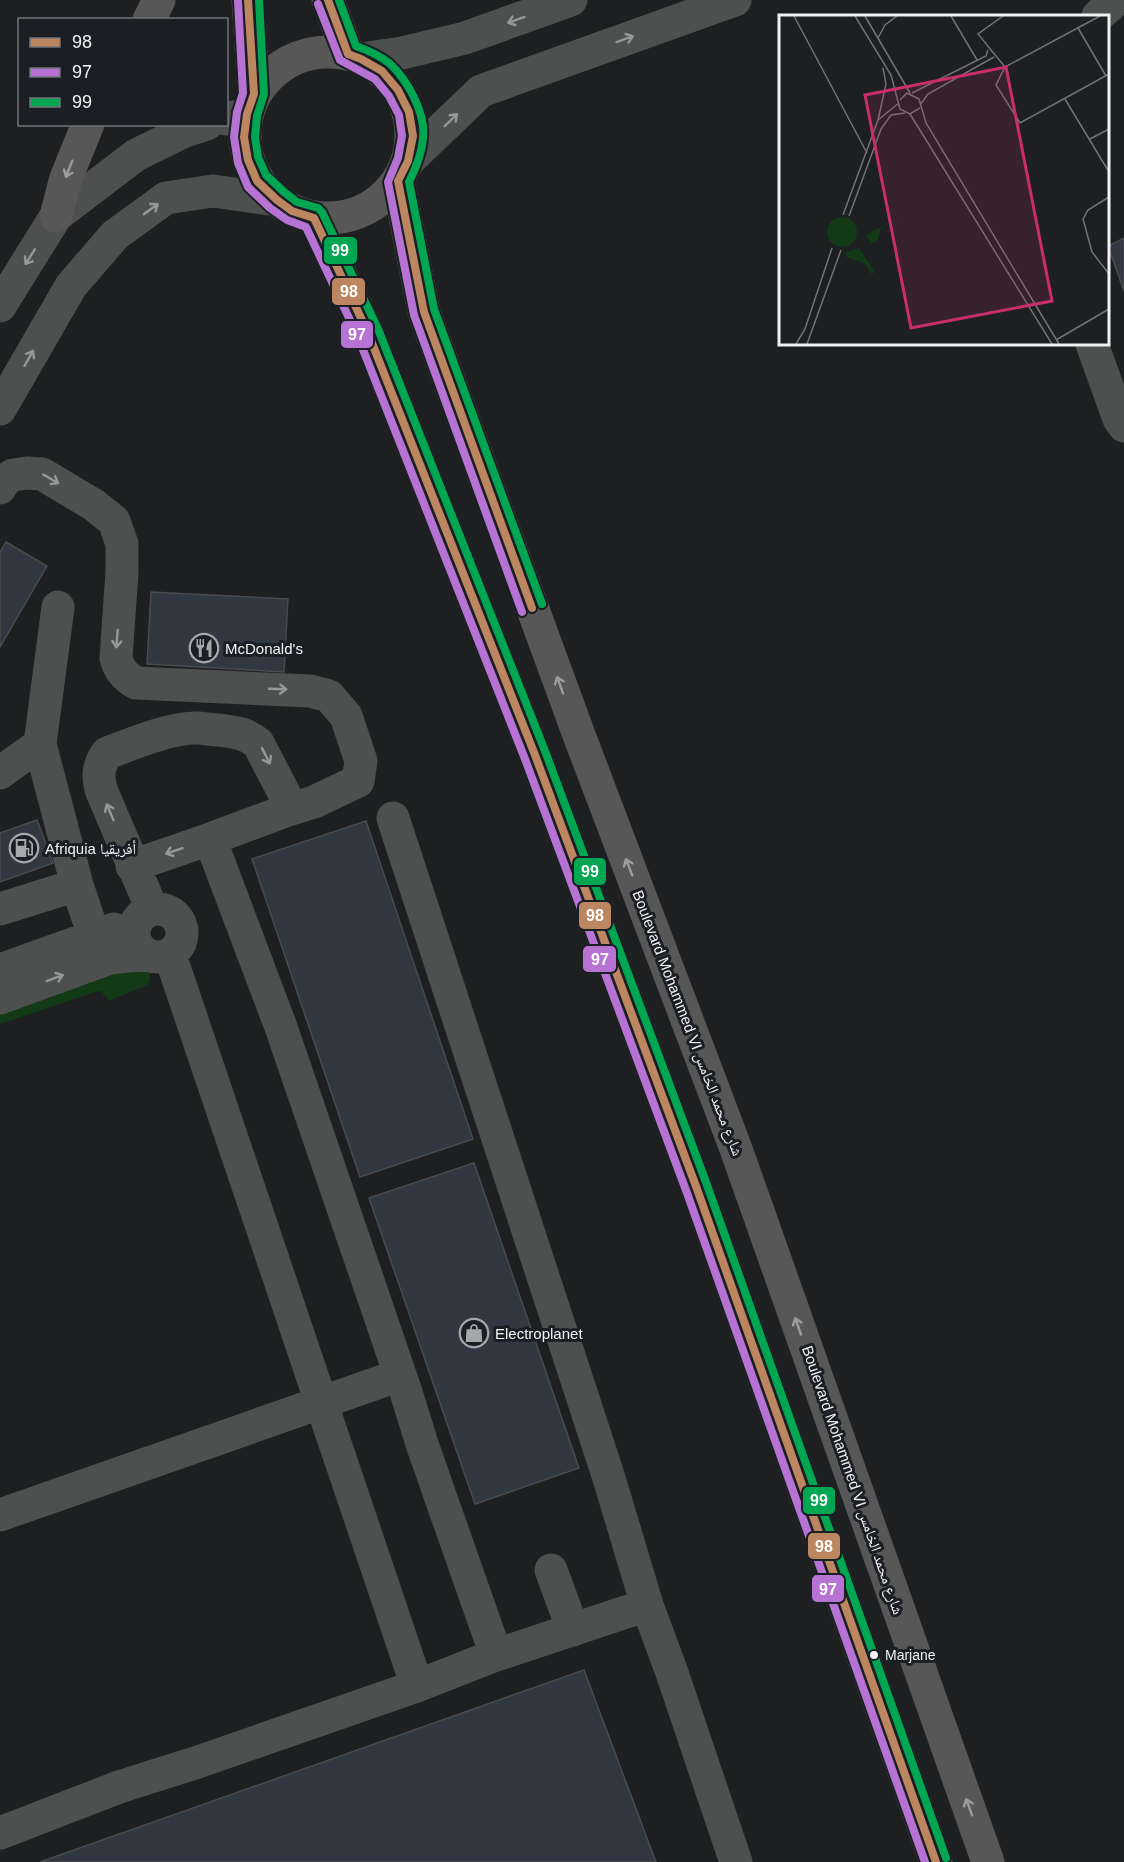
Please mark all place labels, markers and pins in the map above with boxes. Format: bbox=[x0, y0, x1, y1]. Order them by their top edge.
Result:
restaurant icon: McDonald's bbox=[188, 632, 220, 664]
place label: McDonald's bbox=[225, 640, 303, 657]
fuel station icon: Afriquia أفريقيا bbox=[8, 832, 40, 864]
place label: Afriquia أفريقيا bbox=[45, 840, 136, 858]
shop icon: Electroplanet bbox=[458, 1317, 490, 1349]
place label: Electroplanet bbox=[495, 1325, 583, 1342]
place label: Marjane bbox=[885, 1647, 936, 1663]
marker: Marjane bbox=[868, 1649, 880, 1661]

